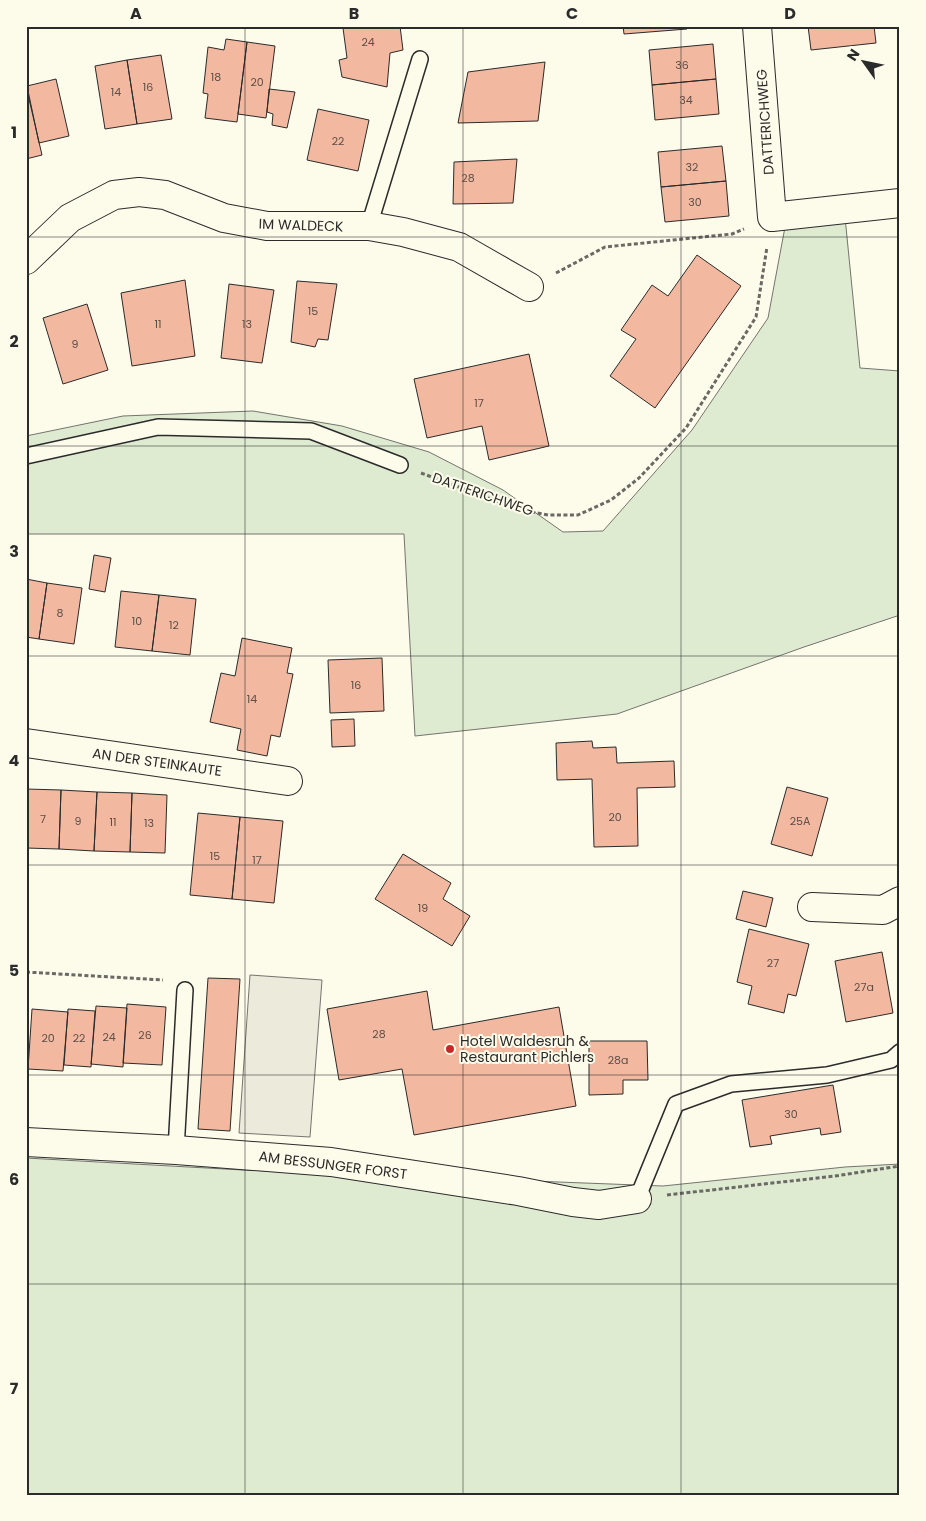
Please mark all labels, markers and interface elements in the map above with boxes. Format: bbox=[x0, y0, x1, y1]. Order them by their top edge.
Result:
text: A bbox=[130, 2, 142, 25]
text: B bbox=[349, 2, 359, 25]
text: C bbox=[566, 2, 578, 25]
text: D bbox=[784, 2, 796, 25]
house number: 24 bbox=[361, 34, 375, 50]
north arrow bbox=[838, 38, 888, 88]
text: N bbox=[842, 45, 864, 65]
house number: 36 bbox=[675, 57, 689, 73]
street label: DATTERICHWEG bbox=[751, 68, 779, 175]
house number: 18 bbox=[211, 69, 221, 85]
house number: 20 bbox=[250, 74, 264, 90]
house number: 16 bbox=[143, 79, 153, 95]
house number: 14 bbox=[111, 84, 121, 100]
house number: 34 bbox=[679, 92, 693, 108]
text: 1 bbox=[11, 121, 17, 144]
house number: 22 bbox=[332, 133, 344, 149]
house number: 32 bbox=[686, 159, 698, 175]
house number: 28 bbox=[461, 170, 475, 186]
house number: 30 bbox=[688, 194, 702, 210]
street label: IM WALDECK bbox=[258, 214, 344, 236]
house number: 15 bbox=[308, 303, 318, 319]
house number: 11 bbox=[154, 316, 162, 332]
house number: 13 bbox=[242, 316, 252, 332]
text: 2 bbox=[9, 330, 19, 353]
house number: 9 bbox=[72, 336, 79, 352]
house number: 17 bbox=[474, 395, 484, 411]
street label: DATTERICHWEG bbox=[430, 467, 536, 521]
text: 3 bbox=[9, 540, 19, 563]
house number: 8 bbox=[57, 605, 64, 621]
house number: 10 bbox=[132, 613, 142, 629]
house number: 12 bbox=[169, 617, 179, 633]
house number: 16 bbox=[351, 677, 361, 693]
house number: 14 bbox=[247, 691, 257, 707]
street label: AN DER STEINKAUTE bbox=[91, 743, 223, 781]
text: 4 bbox=[9, 749, 20, 772]
house number: 20 bbox=[608, 809, 622, 825]
house number: 7 bbox=[40, 811, 46, 827]
house number: 9 bbox=[75, 813, 82, 829]
house number: 25A bbox=[790, 813, 811, 829]
house number: 11 bbox=[109, 814, 117, 830]
house number: 13 bbox=[144, 815, 154, 831]
house number: 15 bbox=[210, 848, 220, 864]
house number: 17 bbox=[252, 852, 262, 868]
house number: 19 bbox=[418, 900, 428, 916]
house number: 27 bbox=[767, 955, 779, 971]
text: 5 bbox=[9, 959, 19, 982]
house number: 27a bbox=[854, 979, 874, 995]
house number: 28 bbox=[372, 1026, 386, 1042]
house number: 26 bbox=[138, 1027, 152, 1043]
house number: 24 bbox=[102, 1029, 116, 1045]
house number: 20 bbox=[41, 1030, 55, 1046]
house number: 22 bbox=[73, 1030, 85, 1046]
place label: Hotel Waldesruh & Restaurant Pichlers bbox=[460, 1031, 594, 1067]
marker: Hotel Waldesruh & Restaurant Pichlers bbox=[444, 1043, 456, 1055]
house number: 28a bbox=[608, 1052, 628, 1068]
house number: 30 bbox=[784, 1106, 798, 1122]
street label: AM BESSUNGER FORST bbox=[258, 1146, 409, 1184]
text: 6 bbox=[9, 1168, 19, 1191]
text: 7 bbox=[10, 1377, 19, 1400]

